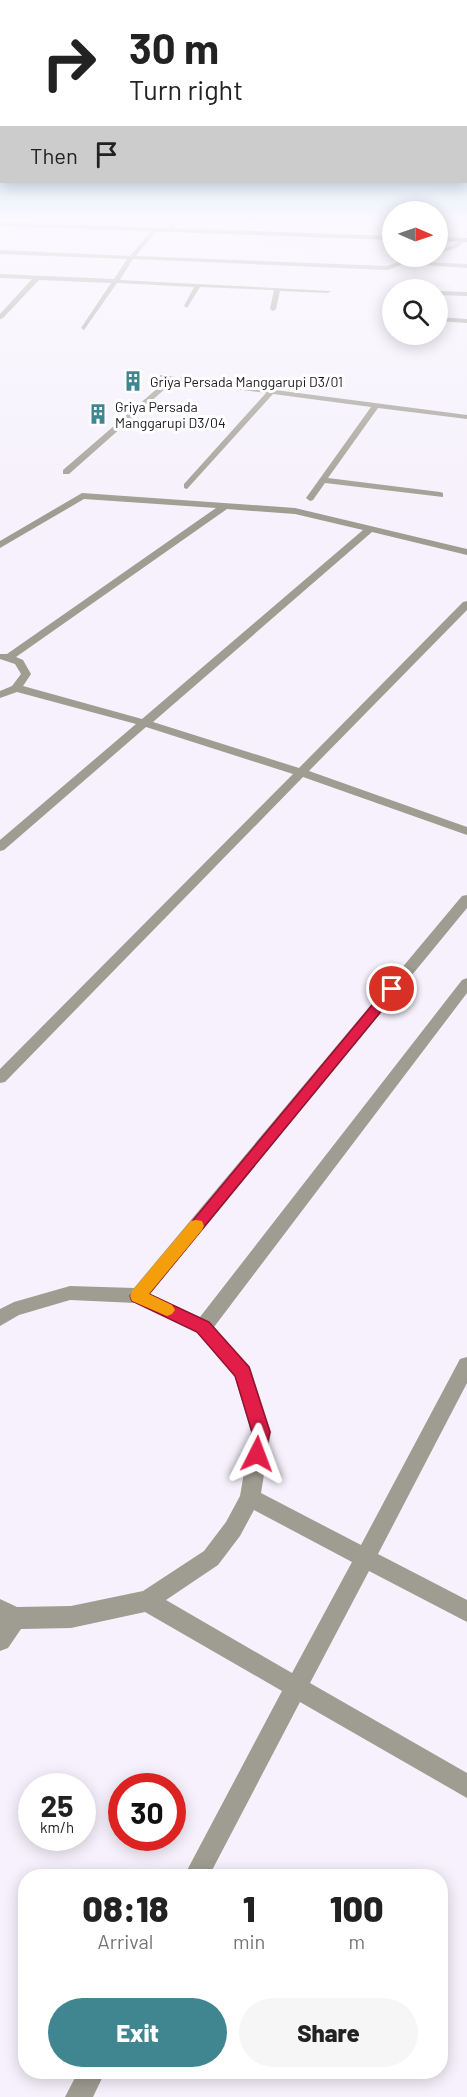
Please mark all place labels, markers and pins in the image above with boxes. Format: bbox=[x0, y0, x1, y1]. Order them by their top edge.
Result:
building icon: Griya Persada Manggarupi D3/01 bbox=[121, 369, 145, 393]
place label: Griya Persada Manggarupi D3/01 bbox=[150, 373, 343, 390]
place label: Griya Persada Manggarupi D3/04 bbox=[115, 398, 226, 431]
building icon: Griya Persada Manggarupi D3/04 bbox=[86, 402, 110, 426]
pin bbox=[366, 963, 417, 1014]

